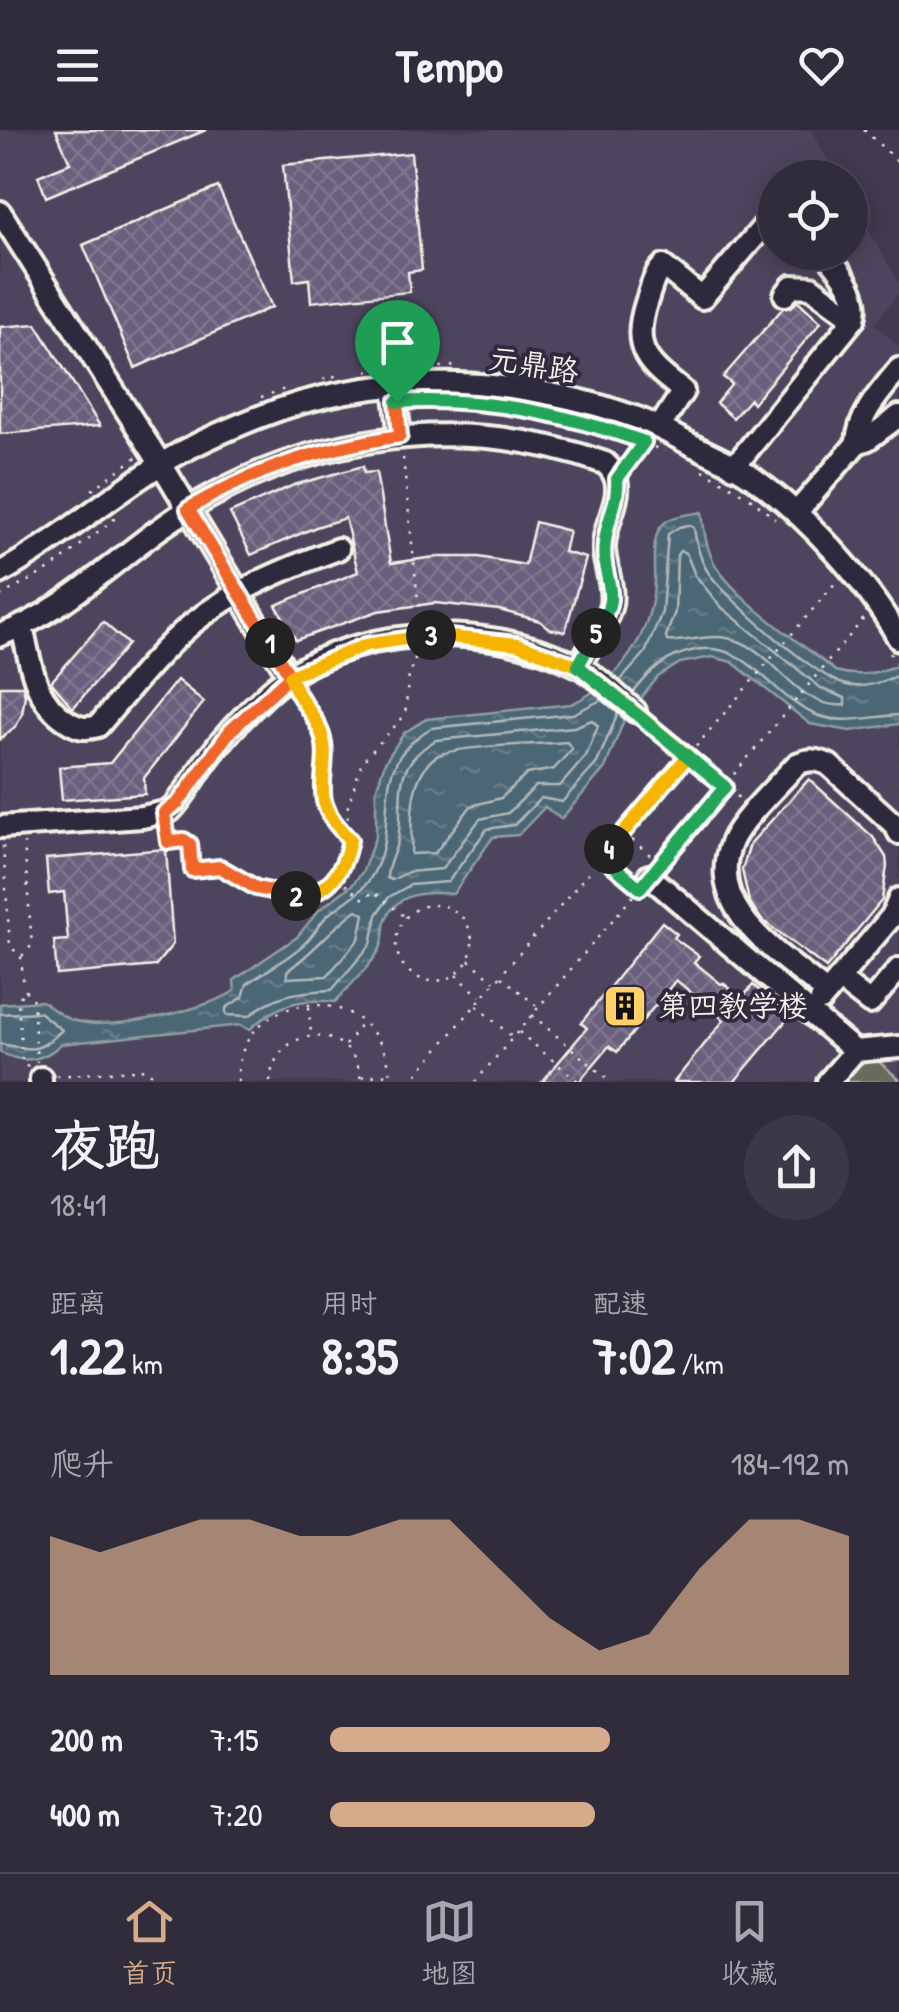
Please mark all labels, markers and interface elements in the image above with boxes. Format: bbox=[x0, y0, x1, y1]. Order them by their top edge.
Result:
text: Tempo bbox=[396, 35, 503, 96]
icon: menu bbox=[50, 38, 105, 93]
icon: heart bbox=[794, 38, 849, 93]
map controls bbox=[758, 160, 868, 270]
button: locate bbox=[758, 160, 868, 270]
pin bbox=[355, 300, 440, 403]
icon: arrive bbox=[370, 315, 425, 370]
street label: 元鼎路 bbox=[487, 337, 582, 391]
pin: 5 bbox=[571, 608, 621, 658]
pin: 3 bbox=[406, 610, 456, 660]
text: 5 bbox=[590, 614, 602, 652]
text: 3 bbox=[425, 616, 437, 654]
pin: 1 bbox=[245, 618, 295, 668]
text: 1 bbox=[265, 624, 275, 662]
pin: 4 bbox=[584, 824, 634, 874]
text: 4 bbox=[604, 830, 614, 868]
pin: 2 bbox=[271, 871, 321, 921]
text: 2 bbox=[289, 877, 303, 915]
building icon: 第四教学楼 bbox=[602, 983, 648, 1029]
place label: 第四教学楼 bbox=[658, 985, 808, 1025]
text: 夜跑 bbox=[50, 1108, 160, 1182]
button: share bbox=[744, 1115, 849, 1220]
text: 18:41 bbox=[50, 1183, 107, 1226]
text: 距离 bbox=[50, 1284, 106, 1322]
text: 用时 bbox=[321, 1284, 377, 1322]
text: 配速 bbox=[593, 1284, 649, 1322]
text: 1.22 bbox=[50, 1322, 126, 1390]
text: 8:35 bbox=[321, 1322, 398, 1390]
text: 7:02 bbox=[593, 1322, 675, 1390]
text: km bbox=[126, 1345, 163, 1383]
text: /km bbox=[675, 1345, 724, 1383]
text: 爬升 bbox=[50, 1442, 114, 1485]
text: 184–192 m bbox=[731, 1442, 849, 1485]
text: 200 m bbox=[50, 1718, 123, 1761]
text: 7:15 bbox=[210, 1718, 258, 1761]
text: 400 m bbox=[50, 1793, 120, 1836]
text: 7:20 bbox=[210, 1793, 263, 1836]
tab: 首页 bbox=[122, 1894, 178, 1992]
tab: 地图 bbox=[421, 1894, 477, 1992]
tab: 收藏 bbox=[721, 1894, 777, 1992]

